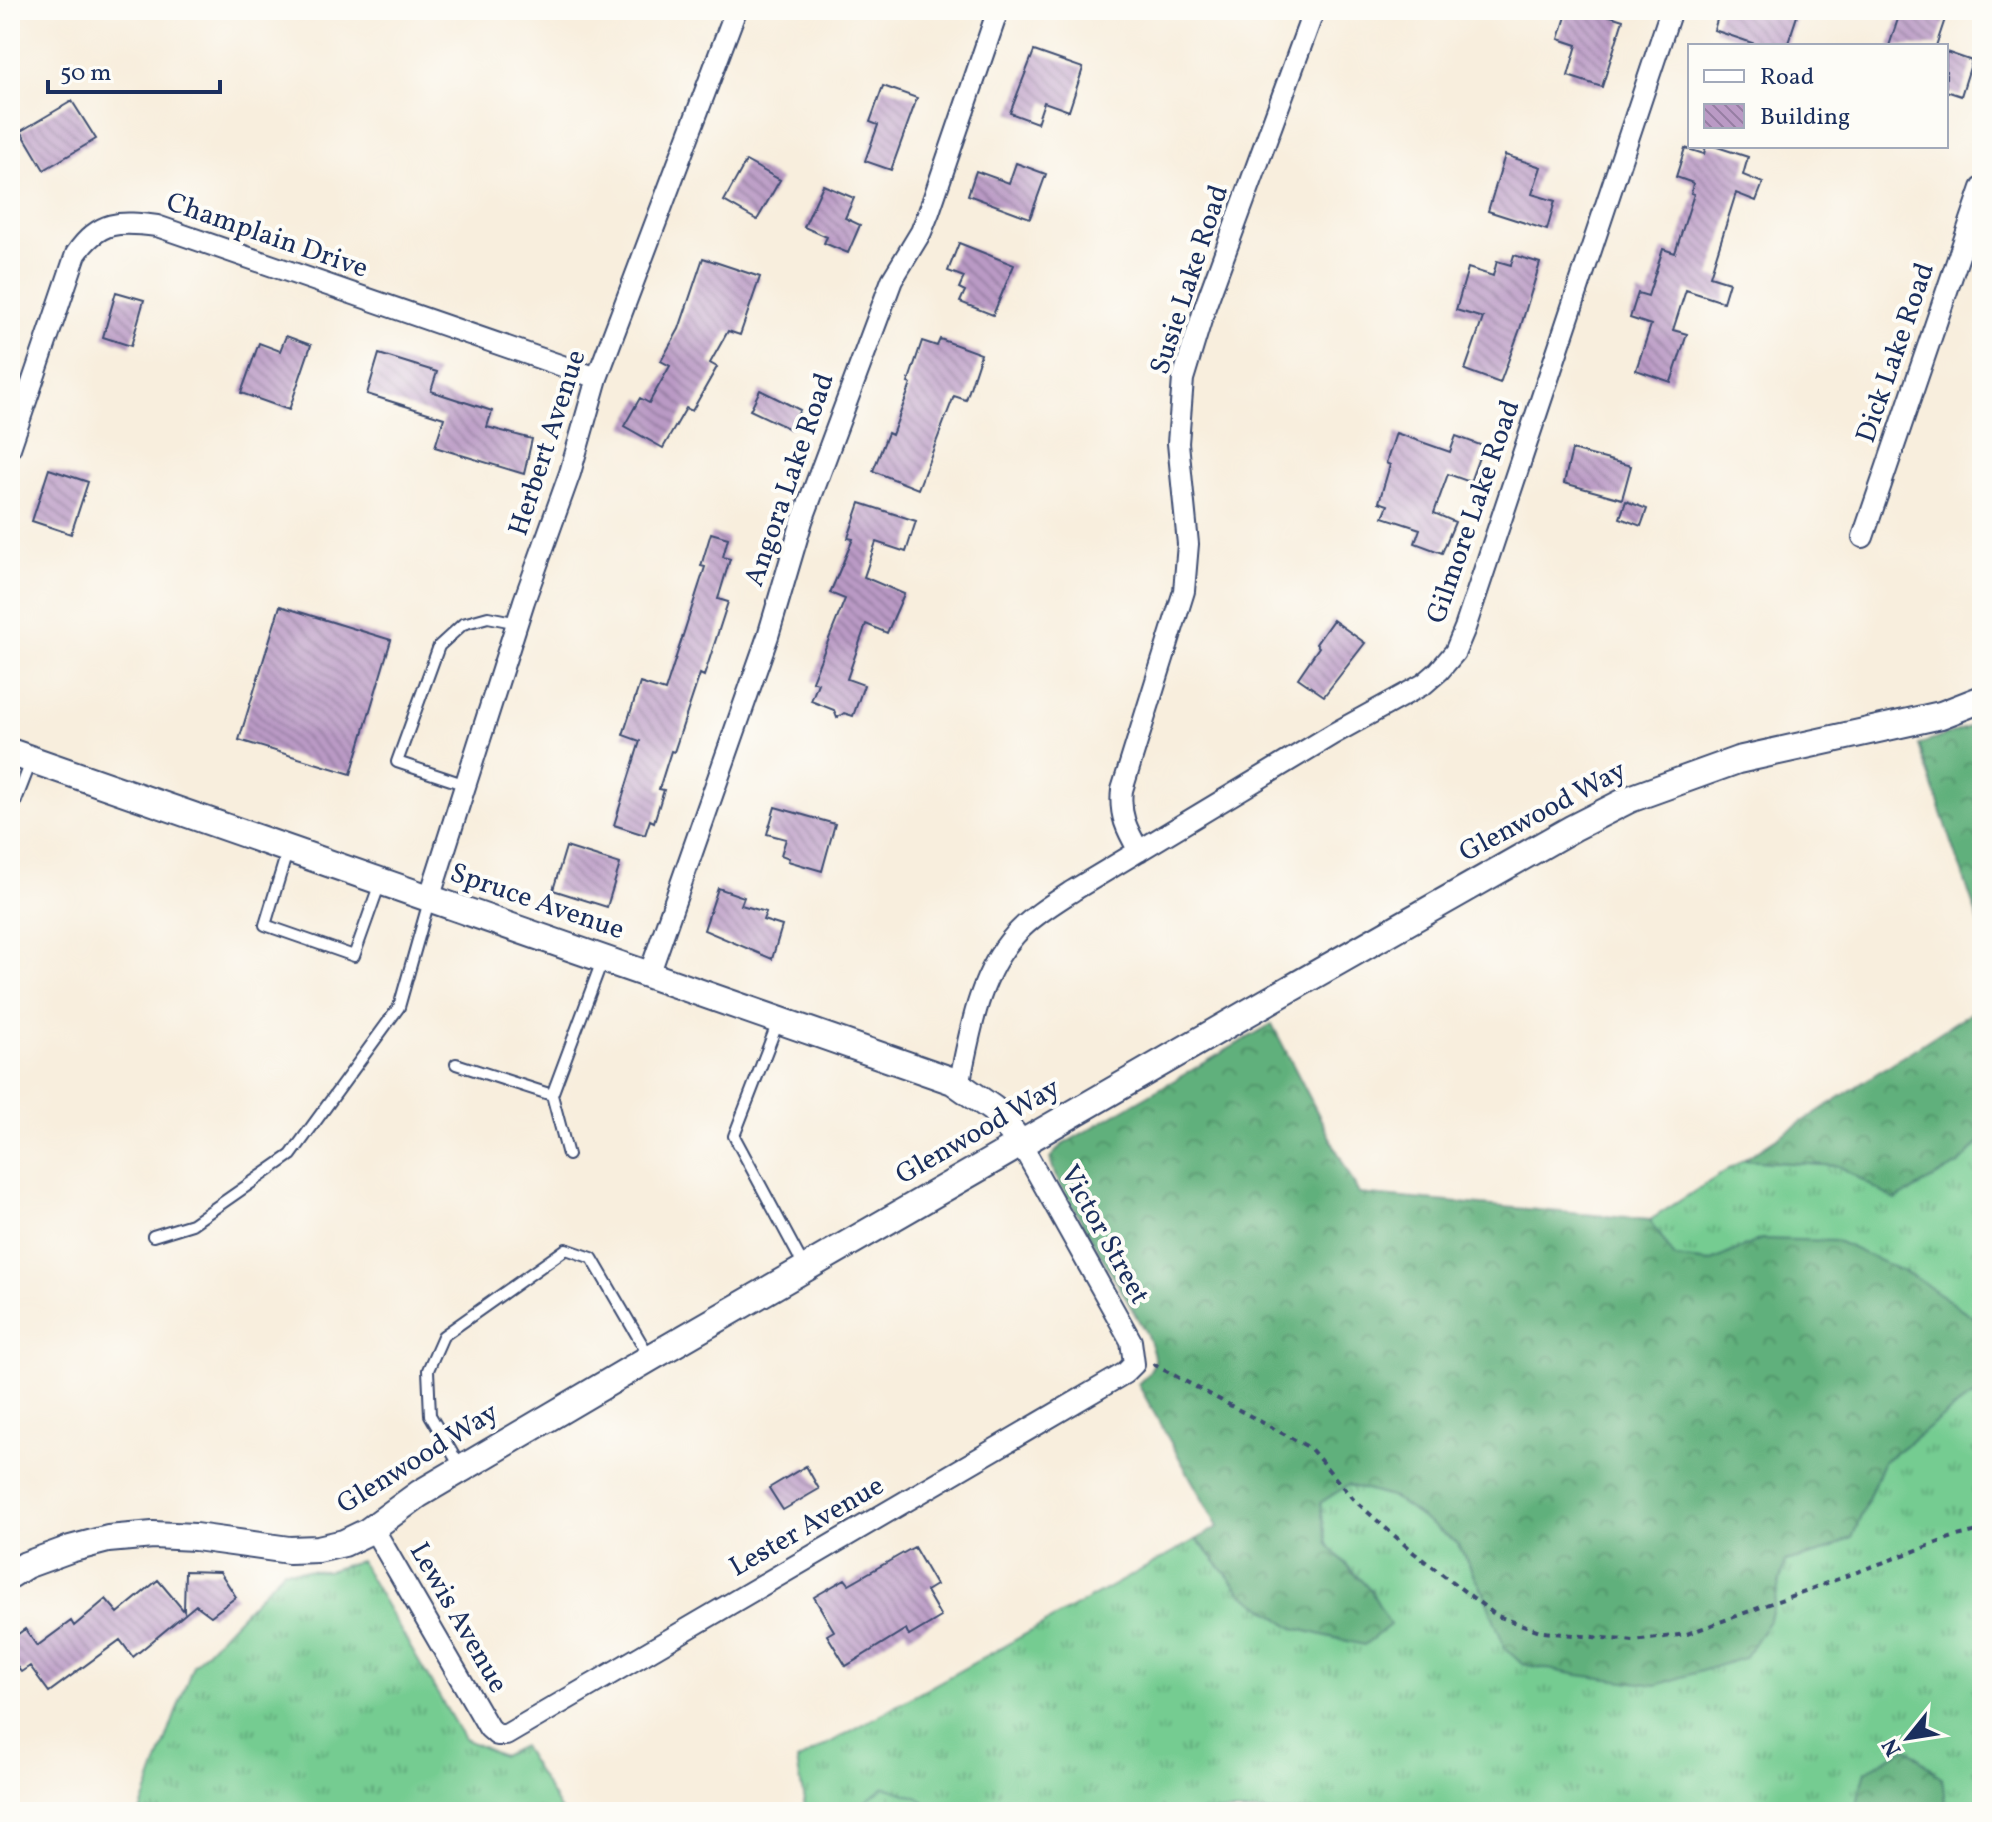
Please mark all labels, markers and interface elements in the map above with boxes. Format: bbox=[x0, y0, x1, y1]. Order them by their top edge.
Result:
scale bar bbox=[48, 44, 220, 94]
legend bbox=[1688, 44, 1948, 148]
text: 50 m bbox=[60, 57, 112, 91]
text: Road bbox=[1760, 61, 1814, 95]
text: Building bbox=[1760, 101, 1850, 135]
street label: Susie Lake Road bbox=[1141, 180, 1239, 380]
street label: Champlain Drive bbox=[161, 183, 373, 289]
street label: Dick Lake Road bbox=[1847, 258, 1945, 448]
street label: Herbert Avenue bbox=[500, 345, 596, 541]
street label: Angora Lake Road bbox=[735, 368, 845, 592]
street label: Gilmore Lake Road bbox=[1417, 395, 1531, 629]
street label: Glenwood Way bbox=[1453, 752, 1633, 872]
street label: Spruce Avenue bbox=[445, 854, 629, 950]
street label: Glenwood Way bbox=[889, 1069, 1067, 1195]
street label: Victor Street bbox=[1050, 1158, 1158, 1312]
street label: Glenwood Way bbox=[330, 1394, 506, 1524]
street label: Lester Avenue bbox=[722, 1467, 892, 1587]
street label: Lewis Avenue bbox=[399, 1536, 517, 1700]
north arrow bbox=[1868, 1698, 1948, 1778]
text: N bbox=[1875, 1732, 1910, 1761]

